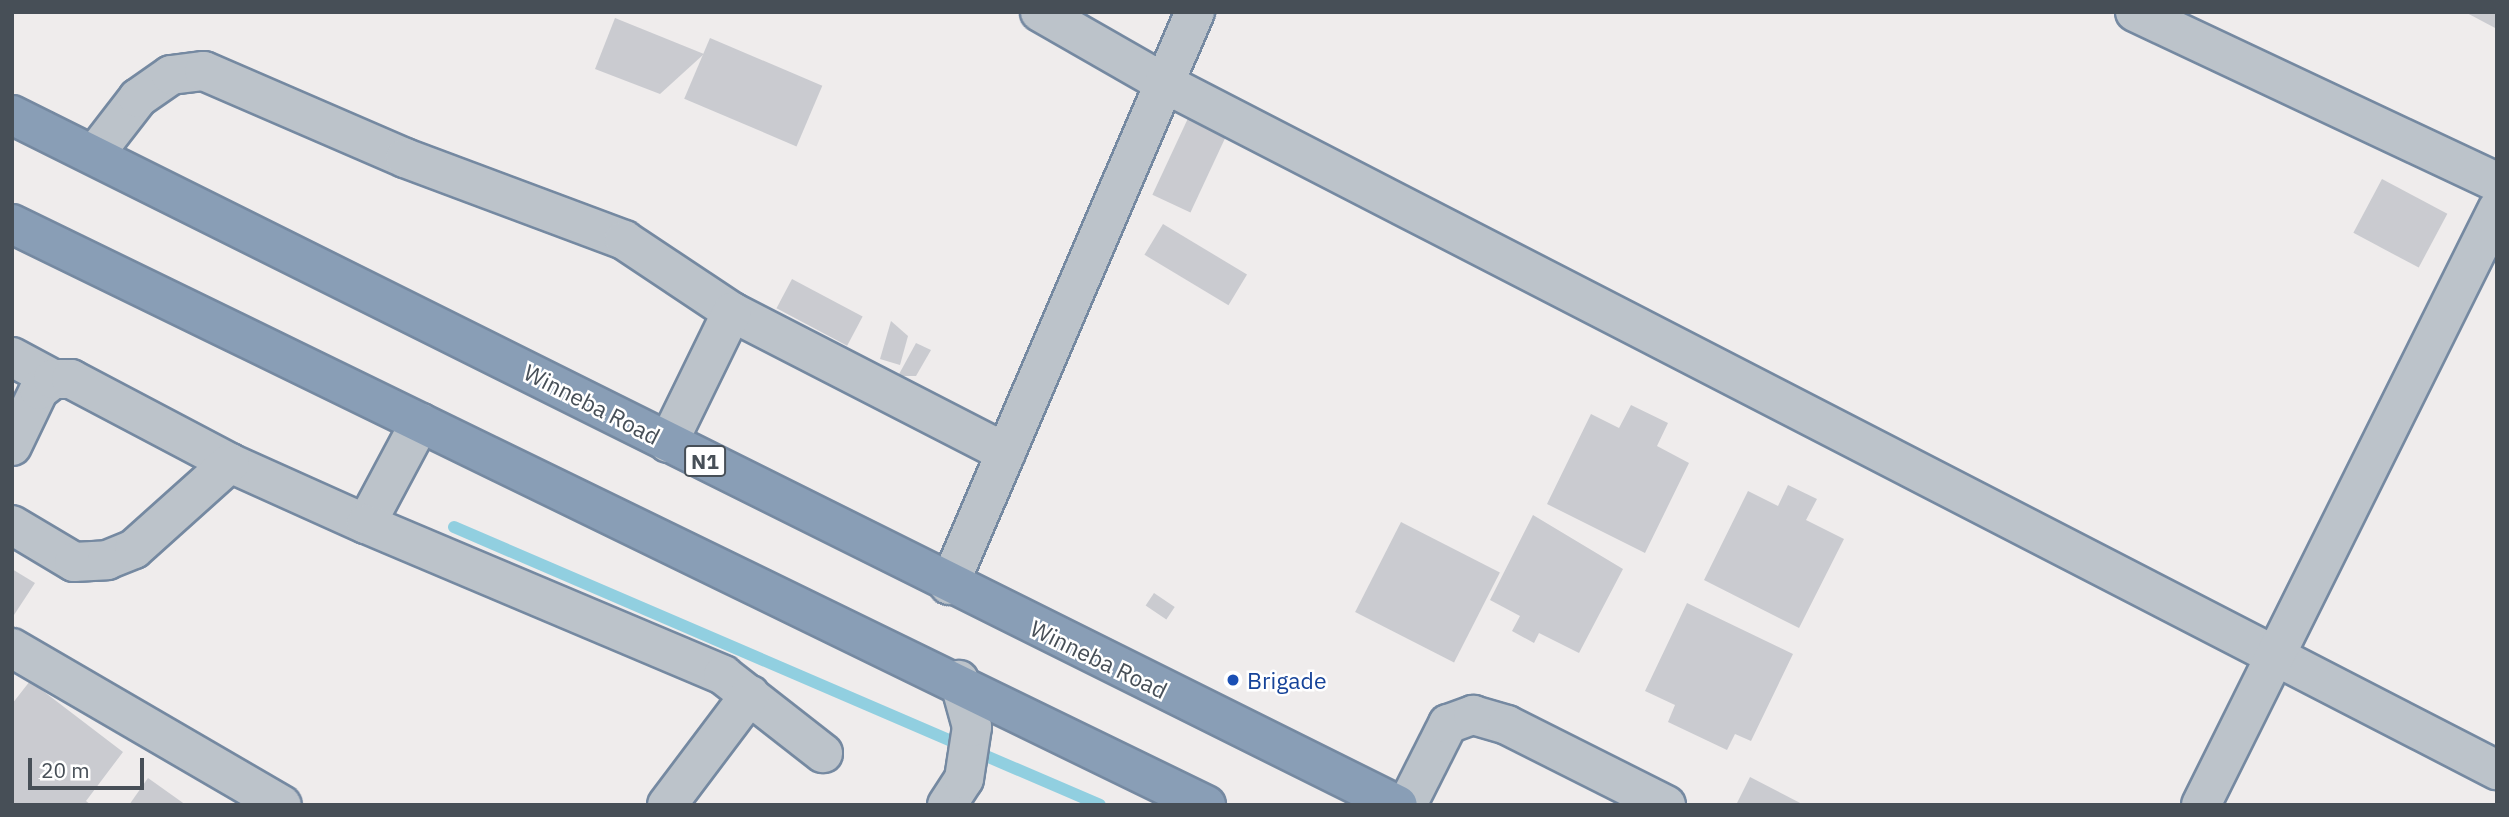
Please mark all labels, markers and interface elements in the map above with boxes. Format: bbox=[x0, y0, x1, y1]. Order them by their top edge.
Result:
street label: Winneba Road bbox=[519, 358, 665, 450]
road number: N1 bbox=[684, 444, 726, 478]
street label: Winneba Road bbox=[1026, 614, 1172, 704]
place label: Brigade bbox=[1247, 666, 1327, 694]
marker: Brigade bbox=[1225, 672, 1241, 688]
scale bar bbox=[32, 744, 147, 788]
text: 20 m bbox=[41, 756, 90, 784]

